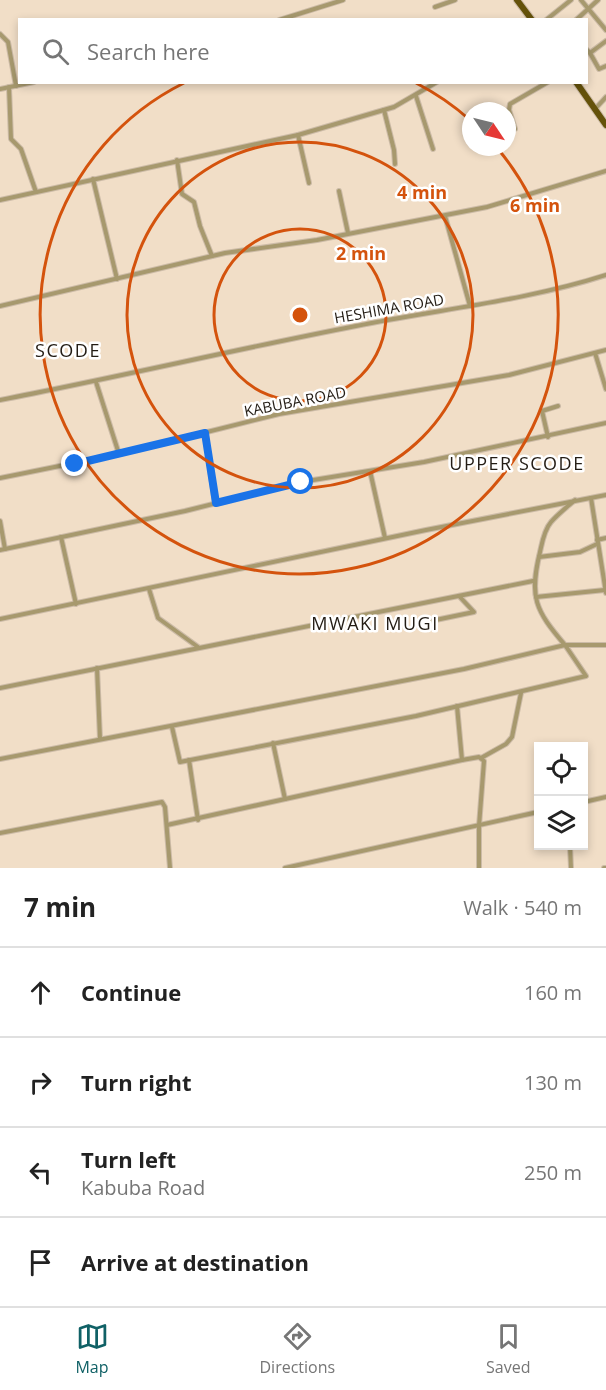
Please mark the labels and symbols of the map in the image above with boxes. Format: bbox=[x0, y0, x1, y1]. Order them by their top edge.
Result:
north arrow bbox=[462, 102, 516, 156]
text: 4 min bbox=[397, 180, 447, 204]
text: 6 min bbox=[510, 193, 560, 217]
text: 2 min bbox=[336, 241, 386, 265]
street label: HESHIMA ROAD bbox=[333, 289, 445, 327]
centre of rings bbox=[290, 305, 310, 325]
district label: SCODE bbox=[35, 338, 101, 362]
street label: KABUBA ROAD bbox=[242, 381, 348, 421]
route end bbox=[61, 450, 87, 476]
district label: UPPER SCODE bbox=[449, 451, 585, 475]
route start bbox=[287, 468, 313, 494]
district label: MWAKI MUGI bbox=[311, 611, 439, 635]

